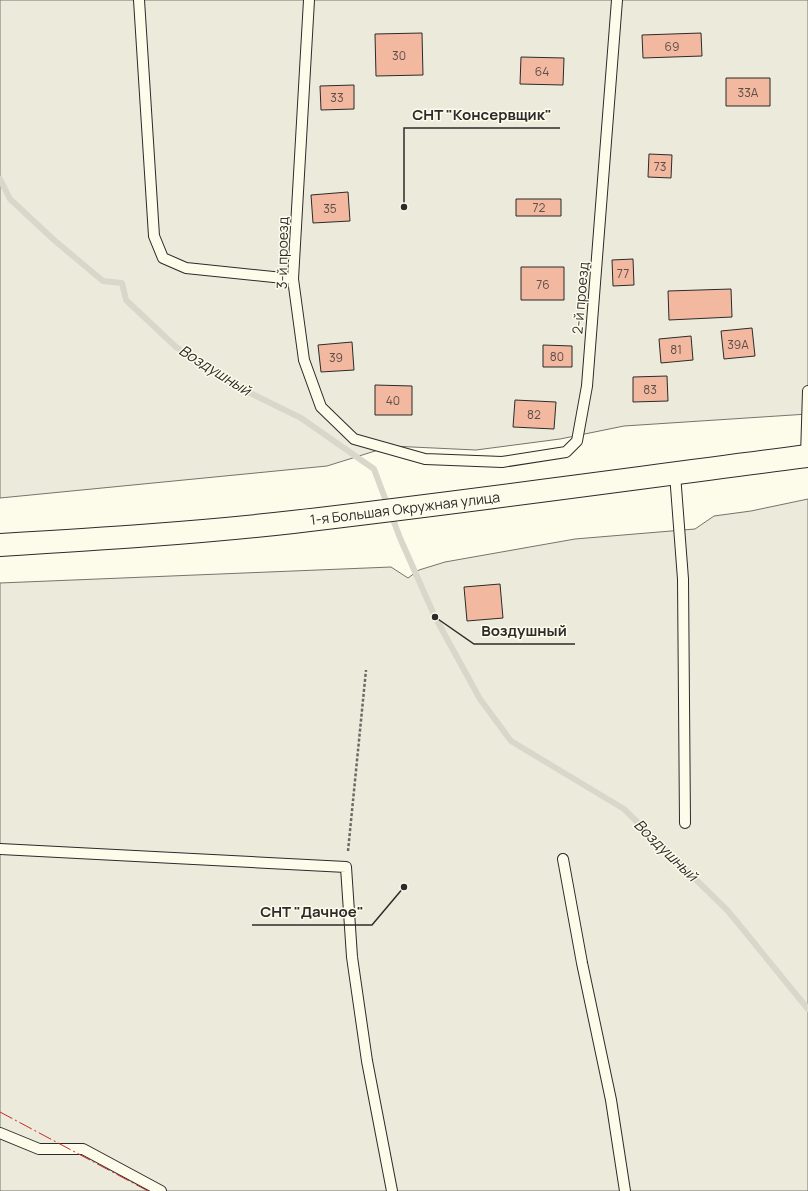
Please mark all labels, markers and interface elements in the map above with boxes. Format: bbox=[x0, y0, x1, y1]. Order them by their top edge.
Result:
house number: 69 bbox=[665, 38, 679, 55]
house number: 30 bbox=[392, 47, 406, 64]
house number: 64 bbox=[535, 63, 549, 80]
house number: 33А bbox=[738, 84, 759, 101]
house number: 33 bbox=[330, 89, 344, 106]
callout: СНТ "Консервщик" bbox=[404, 101, 560, 128]
text: СНТ "Консервщик" bbox=[412, 104, 552, 125]
house number: 73 bbox=[654, 158, 666, 175]
house number: 72 bbox=[533, 199, 546, 216]
house number: 35 bbox=[323, 200, 337, 217]
street label: 3-й проезд bbox=[272, 217, 292, 289]
street label: 2-й проезд bbox=[567, 261, 593, 335]
house number: 77 bbox=[617, 265, 629, 282]
house number: 76 bbox=[536, 276, 550, 293]
house number: 39А bbox=[727, 336, 749, 353]
water label: Воздушный bbox=[175, 340, 256, 401]
house number: 81 bbox=[670, 341, 682, 358]
house number: 80 bbox=[550, 348, 564, 365]
house number: 39 bbox=[329, 349, 343, 366]
house number: 83 bbox=[643, 381, 657, 398]
house number: 40 bbox=[386, 392, 400, 409]
house number: 82 bbox=[527, 406, 541, 423]
street label: 1-я Большая Окружная улица bbox=[309, 487, 501, 529]
callout: Воздушный bbox=[474, 617, 575, 644]
text: Воздушный bbox=[481, 620, 567, 641]
water label: Воздушный bbox=[629, 814, 704, 887]
callout: СНТ "Дачное" bbox=[252, 898, 372, 925]
text: СНТ "Дачное" bbox=[260, 901, 364, 922]

